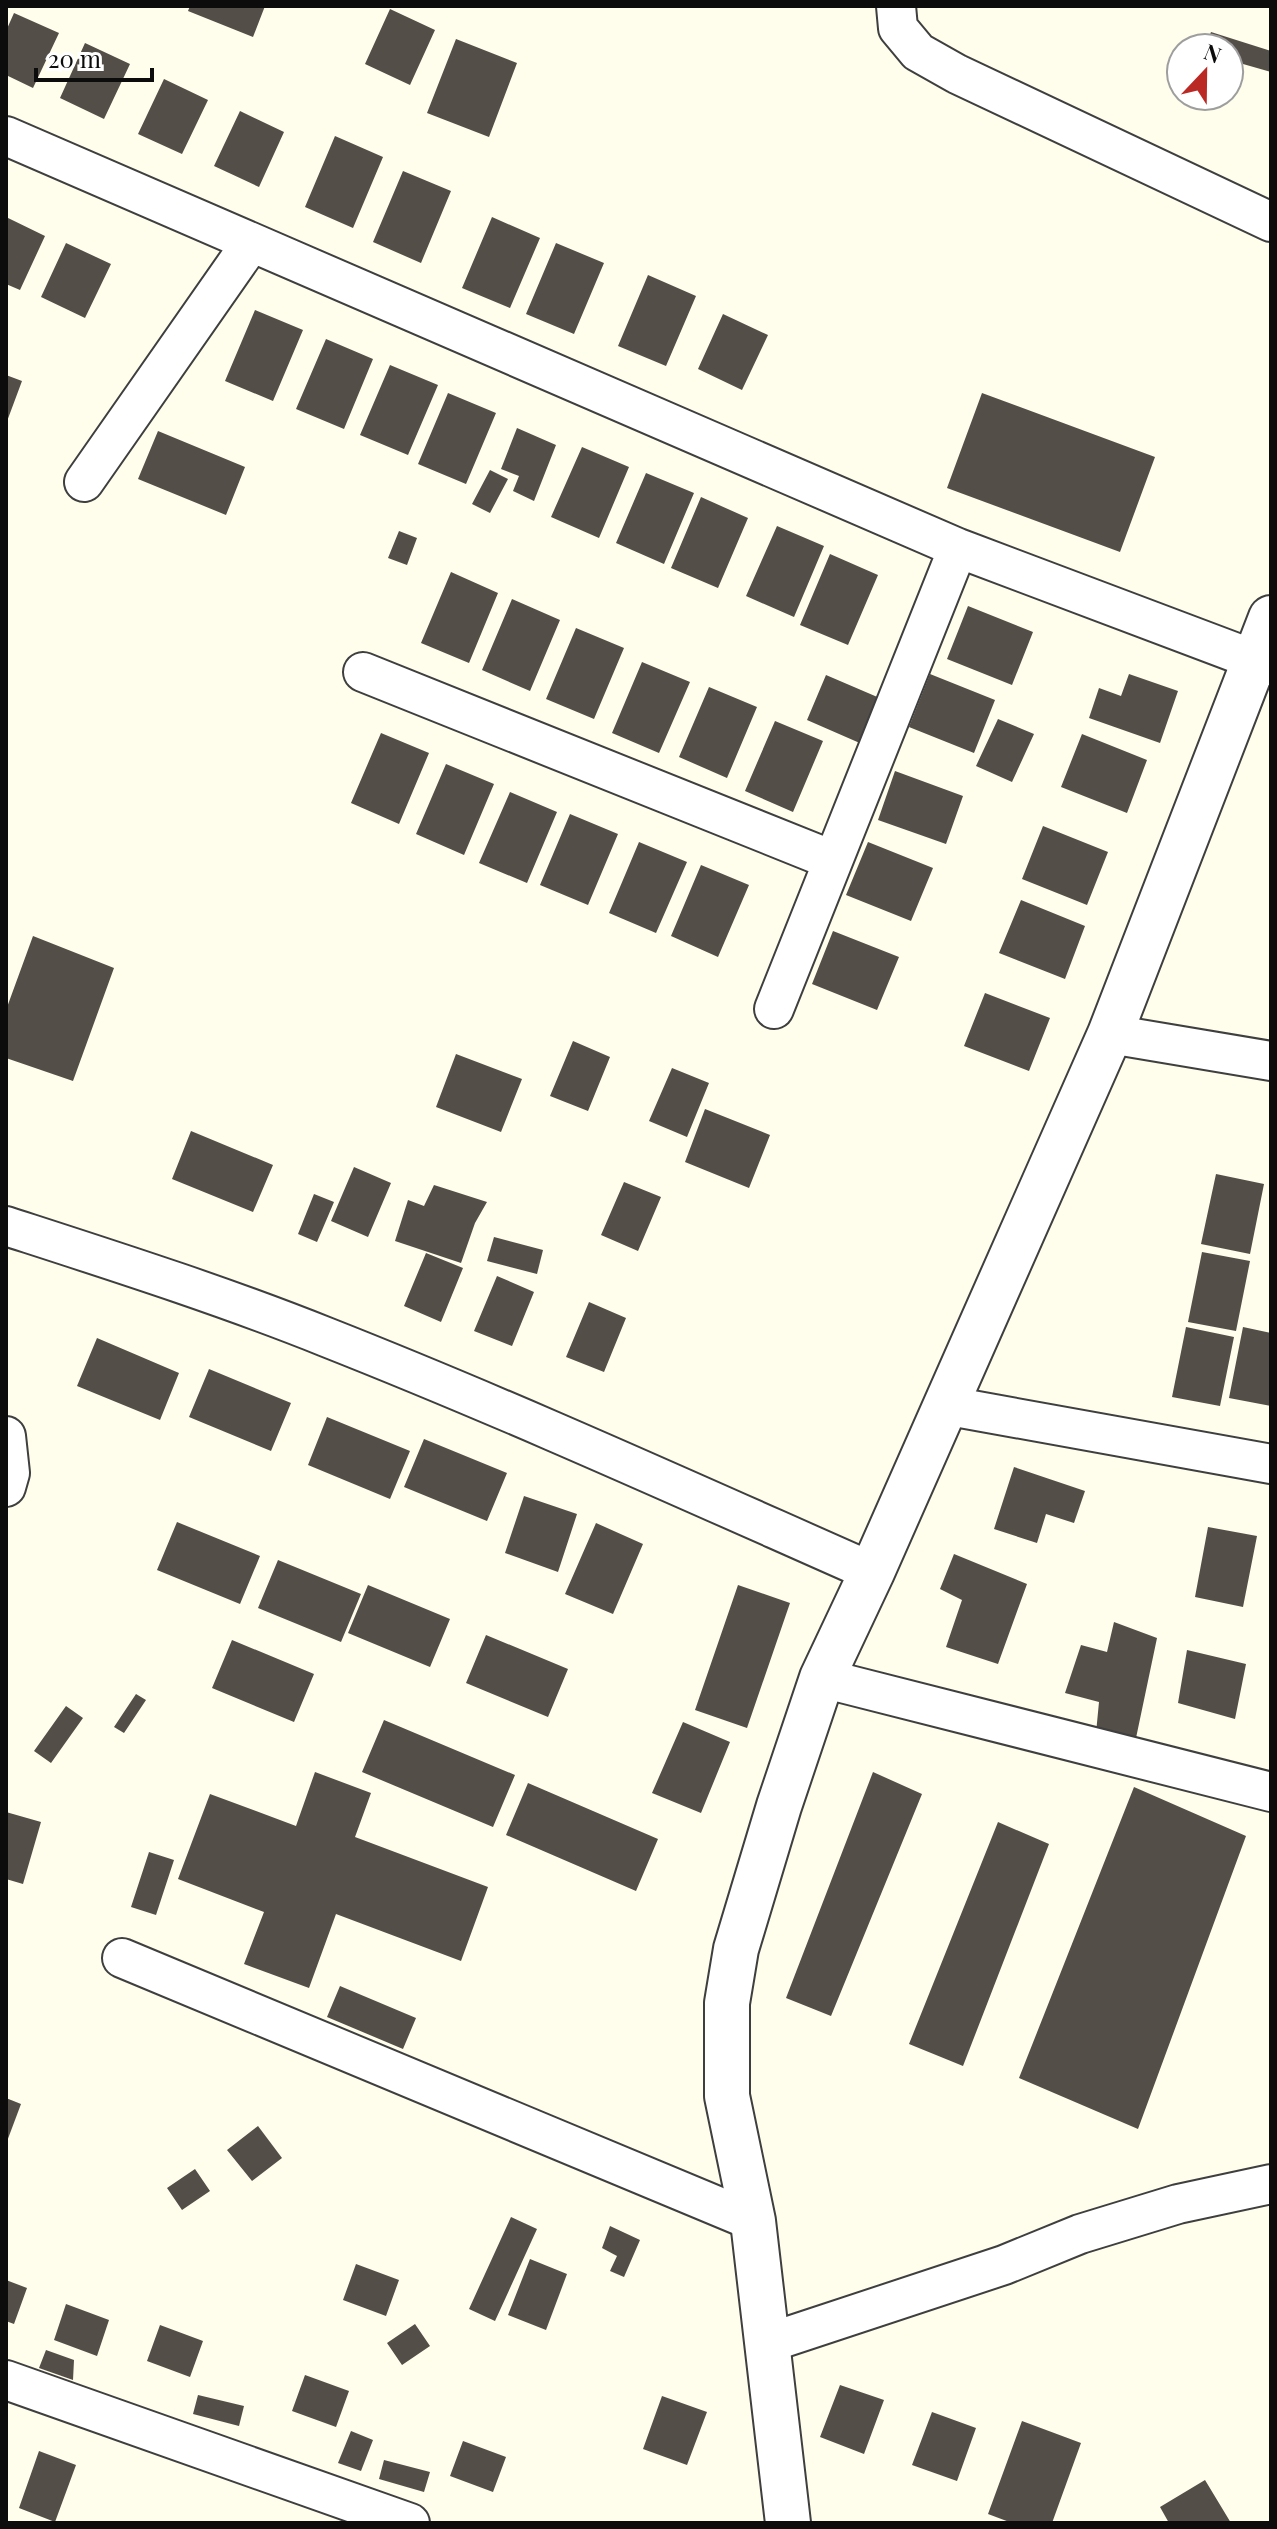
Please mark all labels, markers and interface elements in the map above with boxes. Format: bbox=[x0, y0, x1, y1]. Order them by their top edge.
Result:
scale bar bbox=[36, 32, 152, 82]
north arrow bbox=[1165, 32, 1245, 112]
text: N bbox=[1200, 36, 1226, 69]
text: 20 m bbox=[48, 42, 101, 74]

